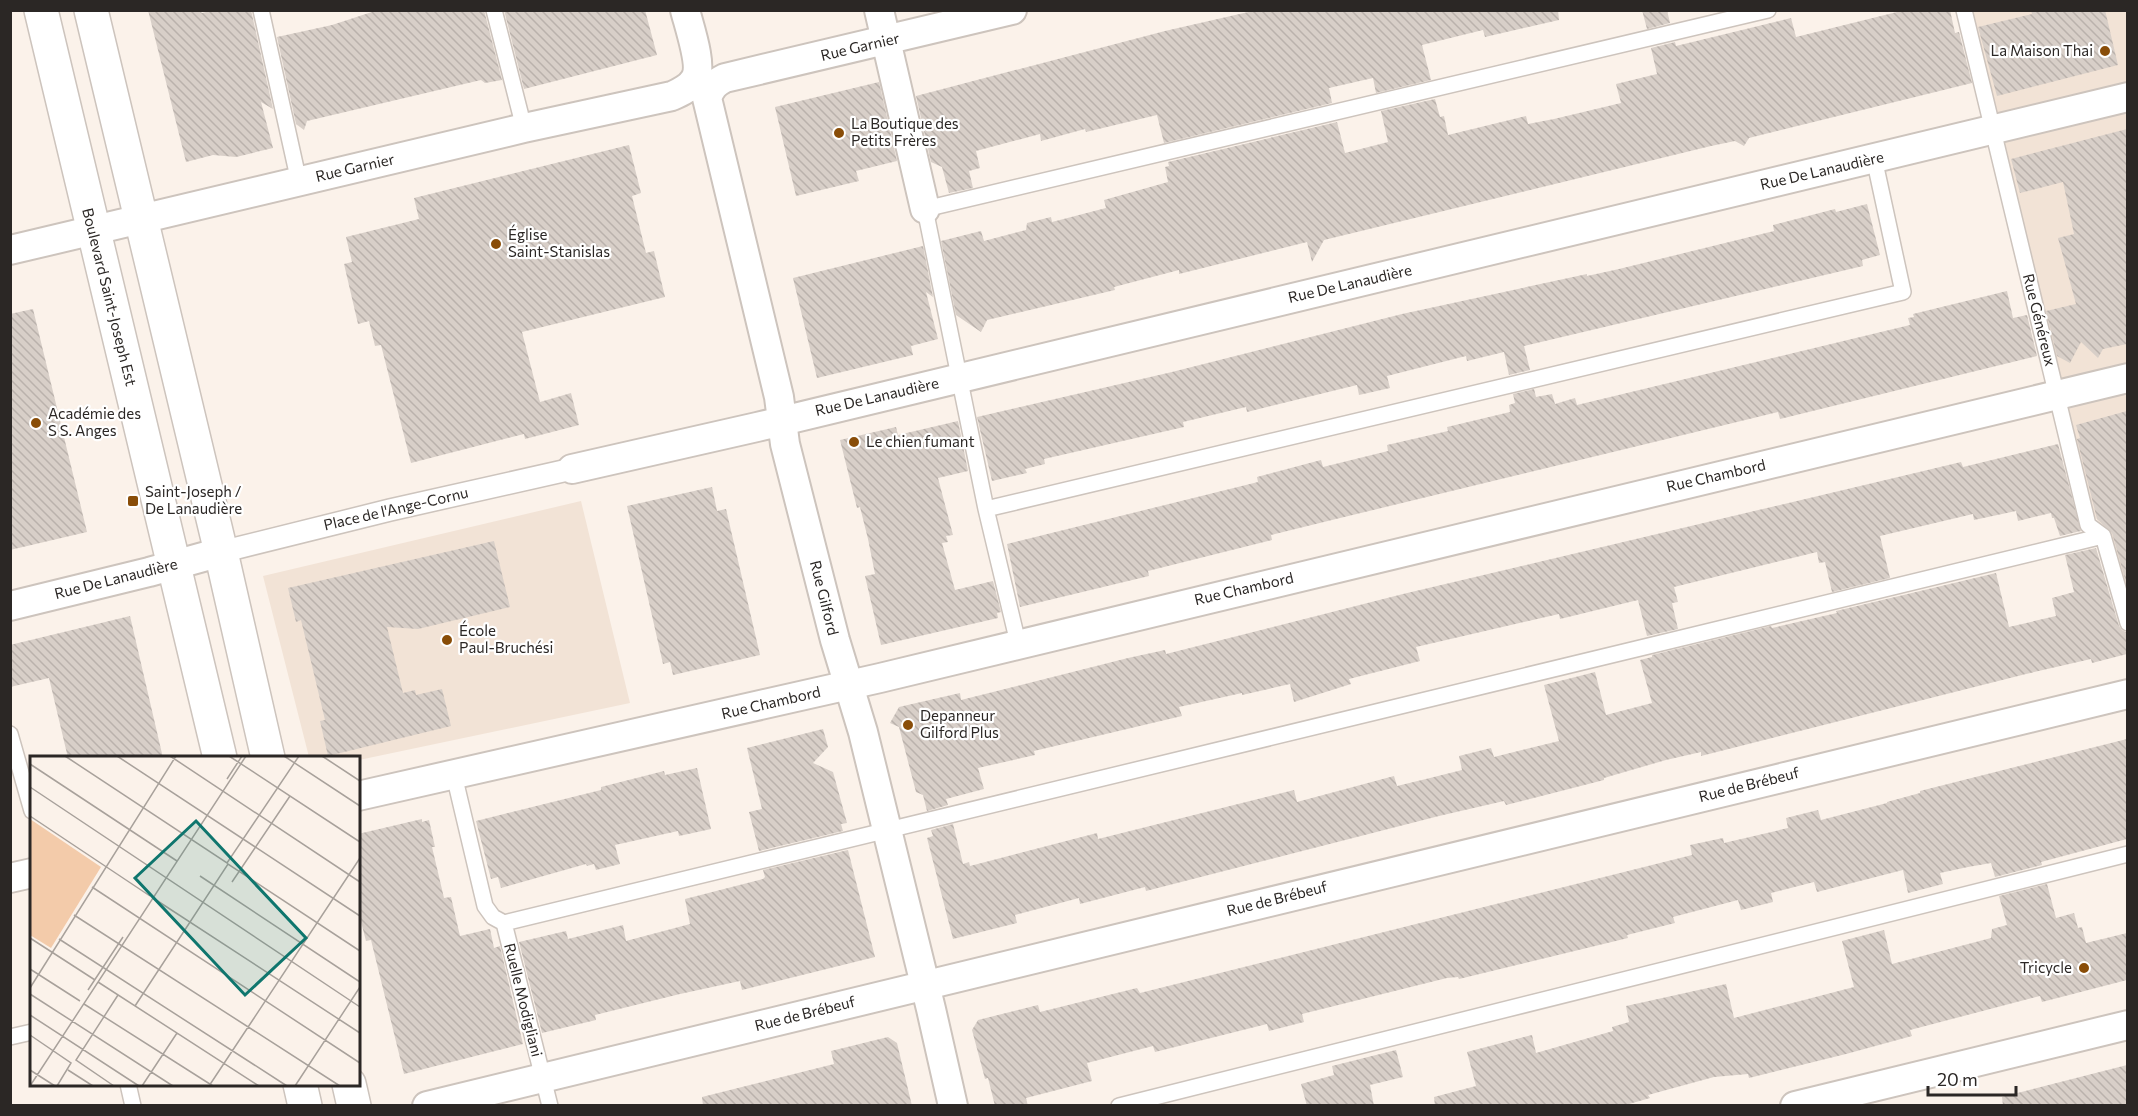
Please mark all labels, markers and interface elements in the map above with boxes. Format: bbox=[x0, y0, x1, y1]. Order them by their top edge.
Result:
street label: Rue Garnier bbox=[819, 28, 901, 64]
place label: La Maison Thai bbox=[1991, 41, 2093, 59]
marker: La Maison Thai bbox=[2098, 44, 2112, 58]
place label: La Boutique des Petits Frères bbox=[851, 114, 959, 149]
marker: La Boutique des Petits Frères bbox=[832, 126, 846, 140]
street label: Rue De Lanaudière bbox=[1758, 147, 1885, 193]
street label: Rue Garnier bbox=[314, 149, 396, 185]
street label: Boulevard Saint-Joseph Est bbox=[79, 206, 141, 388]
place label: Église Saint-Stanislas bbox=[508, 224, 610, 260]
marker: Église Saint-Stanislas bbox=[489, 237, 503, 251]
street label: Rue De Lanaudière bbox=[1286, 260, 1413, 306]
street label: Rue Généreux bbox=[2020, 272, 2060, 368]
street label: Rue De Lanaudière bbox=[813, 373, 940, 419]
place label: Académie des S S. Anges bbox=[48, 404, 141, 439]
marker: Académie des S S. Anges bbox=[29, 416, 43, 430]
place label: Le chien fumant bbox=[866, 432, 975, 450]
marker: Le chien fumant bbox=[847, 435, 861, 449]
street label: Rue Chambord bbox=[1664, 455, 1767, 495]
place label: Saint-Joseph / De Lanaudière bbox=[145, 482, 242, 517]
street label: Place de l'Ange-Cornu bbox=[322, 483, 470, 533]
marker: Saint-Joseph / De Lanaudière bbox=[126, 494, 140, 508]
street label: Rue De Lanaudière bbox=[52, 554, 179, 602]
street label: Rue Gilford bbox=[807, 558, 843, 637]
street label: Rue Chambord bbox=[1192, 568, 1295, 608]
place label: École Paul-Bruchési bbox=[459, 620, 553, 656]
marker: École Paul-Bruchési bbox=[440, 633, 454, 647]
street label: Rue Chambord bbox=[719, 682, 822, 722]
place label: Depanneur Gilford Plus bbox=[920, 706, 999, 741]
marker: Depanneur Gilford Plus bbox=[901, 718, 915, 732]
inset map bbox=[30, 756, 360, 1086]
street label: Rue de Brébeuf bbox=[1697, 763, 1801, 805]
street label: Rue de Brébeuf bbox=[1225, 877, 1329, 919]
street label: Ruelle Modigliani bbox=[501, 941, 547, 1058]
place label: Tricycle bbox=[2020, 958, 2072, 976]
marker: Tricycle bbox=[2077, 961, 2091, 975]
street label: Rue de Brébeuf bbox=[753, 992, 857, 1034]
scale bar bbox=[1928, 1059, 2016, 1097]
text: 20 m bbox=[1937, 1068, 1978, 1090]

